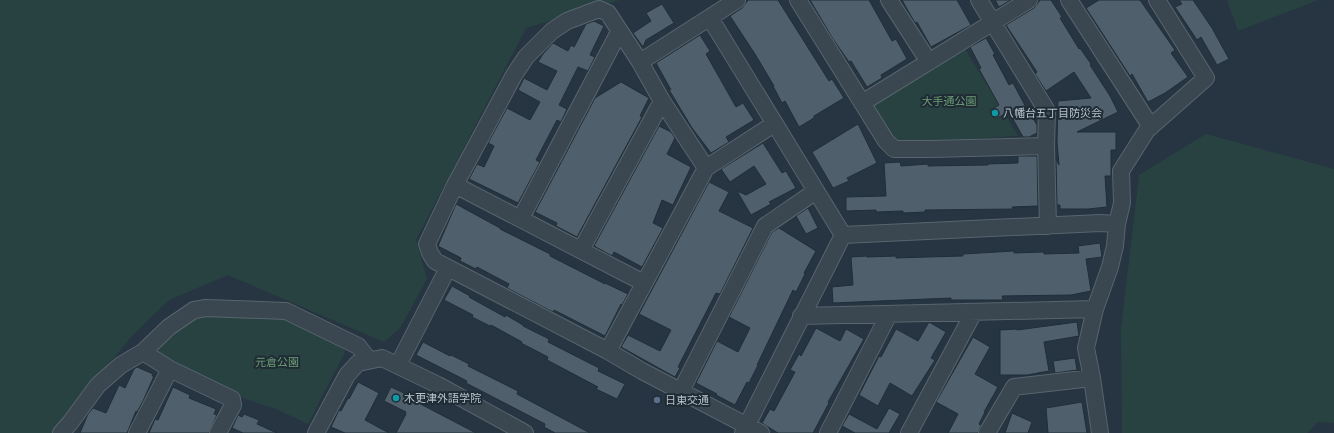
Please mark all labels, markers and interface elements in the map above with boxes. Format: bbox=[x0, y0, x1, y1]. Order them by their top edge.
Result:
park label: 大手通公園 bbox=[922, 95, 977, 108]
place label: 八幡台五丁目防災会 bbox=[1003, 107, 1102, 120]
marker: 八幡台五丁目防災会 bbox=[990, 108, 1000, 118]
park label: 元倉公園 bbox=[255, 356, 299, 369]
place label: 木更津外語学院 bbox=[404, 392, 481, 405]
marker: 木更津外語学院 bbox=[391, 393, 401, 403]
place label: 日東交通 bbox=[665, 394, 709, 407]
marker: 日東交通 bbox=[652, 395, 662, 405]

